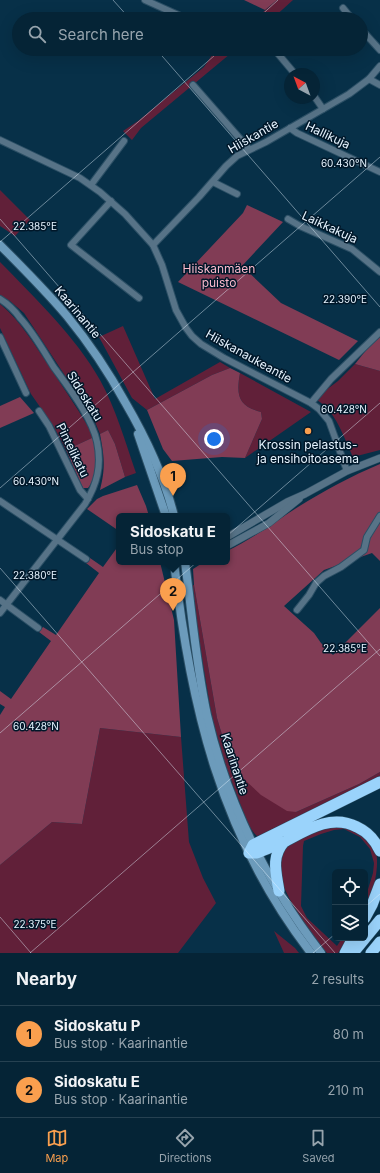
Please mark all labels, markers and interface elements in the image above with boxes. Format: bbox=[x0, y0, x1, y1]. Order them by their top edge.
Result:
search box bbox=[12, 12, 368, 56]
icon: search bbox=[26, 23, 48, 45]
text: Search here bbox=[58, 25, 144, 44]
north arrow bbox=[284, 68, 320, 104]
street label: Hiiskantie bbox=[225, 116, 281, 156]
street label: Hallikuja bbox=[303, 118, 353, 152]
text: 60.430°N bbox=[321, 157, 367, 169]
street label: Laikkakuja bbox=[300, 208, 360, 246]
text: 22.385°E bbox=[13, 220, 57, 232]
park label: Hiiskanmäen puisto bbox=[183, 261, 255, 290]
street label: Kaarinantie bbox=[52, 283, 104, 341]
text: 22.390°E bbox=[323, 293, 367, 305]
street label: Hiiskanaukeantie bbox=[203, 326, 295, 386]
street label: Sidoskatu bbox=[64, 368, 106, 424]
text: 60.428°N bbox=[321, 403, 367, 415]
street label: Pintelikatu bbox=[53, 420, 93, 480]
marker: Krossin pelastus- ja ensihoitoasema bbox=[303, 426, 313, 436]
your location bbox=[204, 429, 224, 449]
place label: Krossin pelastus- ja ensihoitoasema bbox=[256, 437, 359, 466]
pin: 1 bbox=[160, 463, 186, 496]
text: 60.430°N bbox=[13, 475, 59, 487]
popup bbox=[116, 513, 230, 565]
text: Sidoskatu E bbox=[130, 522, 216, 541]
text: Bus stop bbox=[130, 541, 184, 557]
text: 22.380°E bbox=[13, 569, 57, 581]
pin: 2 bbox=[160, 578, 186, 611]
text: 22.385°E bbox=[323, 642, 367, 654]
text: 60.428°N bbox=[13, 720, 59, 732]
street label: Kaarinantie bbox=[218, 731, 252, 797]
map controls bbox=[332, 869, 368, 941]
button: locate bbox=[332, 869, 368, 905]
button: layers bbox=[332, 905, 368, 941]
text: 22.375°E bbox=[13, 918, 57, 930]
text: Nearby bbox=[16, 969, 77, 989]
text: 2 results bbox=[311, 971, 364, 987]
text: Sidoskatu P bbox=[54, 1016, 140, 1035]
text: 1 bbox=[26, 1026, 32, 1042]
text: 80 m bbox=[333, 1026, 364, 1042]
text: Bus stop · Kaarinantie bbox=[54, 1035, 188, 1051]
text: Sidoskatu E bbox=[54, 1072, 140, 1091]
text: 2 bbox=[25, 1082, 33, 1098]
text: 210 m bbox=[328, 1082, 364, 1098]
text: Bus stop · Kaarinantie bbox=[54, 1091, 188, 1107]
tab: Map bbox=[45, 1127, 68, 1165]
tab: Directions bbox=[159, 1127, 212, 1165]
tab: Saved bbox=[302, 1127, 335, 1165]

